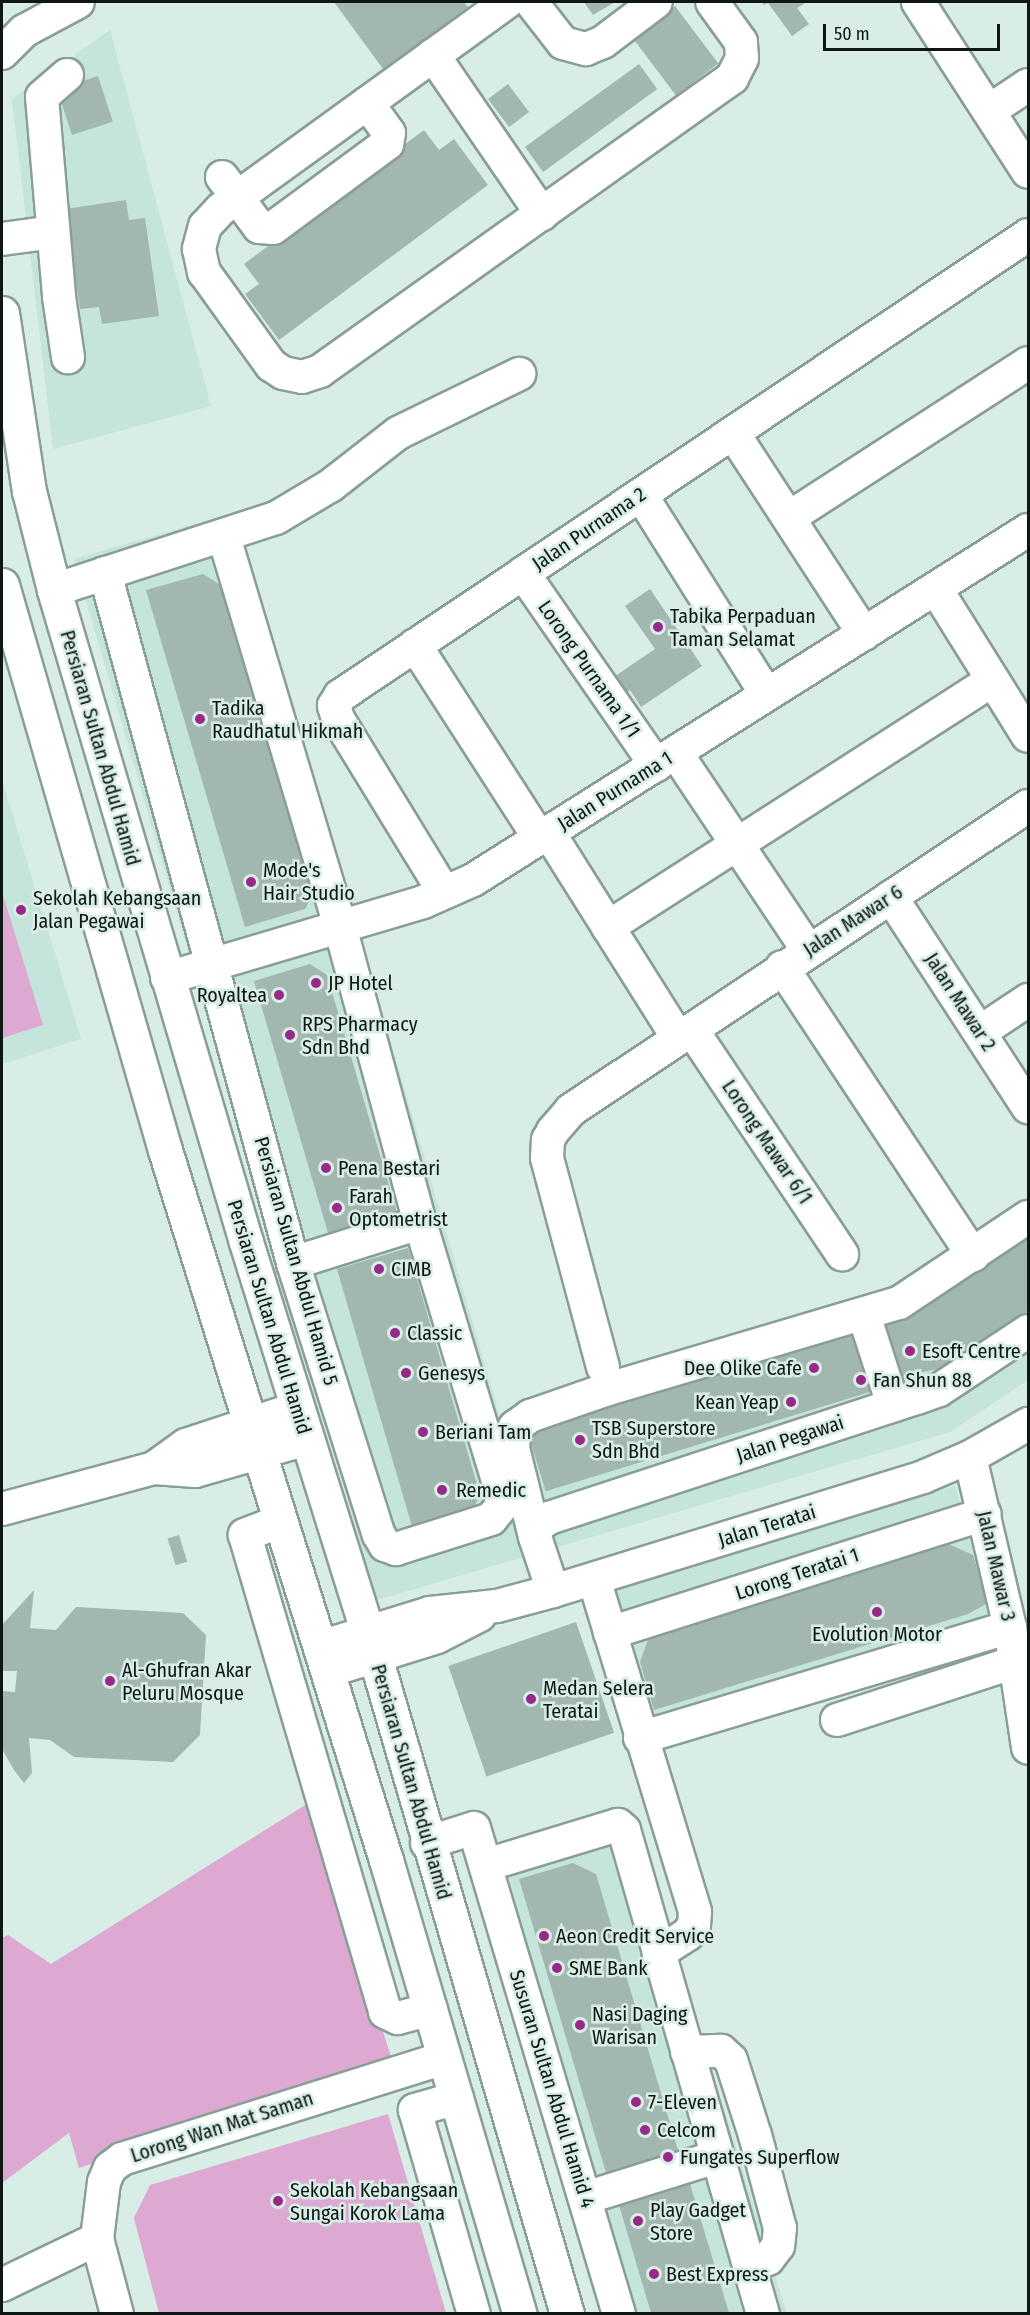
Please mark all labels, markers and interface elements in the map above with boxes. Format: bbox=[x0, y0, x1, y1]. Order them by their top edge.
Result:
scale bar bbox=[826, 12, 1003, 50]
text: 50 m bbox=[834, 23, 870, 45]
street label: Jalan Purnama 2 bbox=[528, 482, 650, 576]
street label: Lorong Purnama 1/1 bbox=[533, 596, 645, 742]
place label: Tabika Perpaduan Taman Selamat bbox=[670, 604, 816, 651]
marker: Tabika Perpaduan Taman Selamat bbox=[651, 620, 665, 634]
street label: Persiaran Sultan Abdul Hamid bbox=[55, 628, 145, 868]
place label: Tadika Raudhatul Hikmah bbox=[212, 696, 363, 743]
marker: Tadika Raudhatul Hikmah bbox=[193, 712, 207, 726]
street label: Jalan Purnama 1 bbox=[553, 746, 677, 836]
place label: Mode's Hair Studio bbox=[263, 858, 355, 905]
marker: Mode's Hair Studio bbox=[244, 875, 258, 889]
street label: Jalan Mawar 6 bbox=[799, 880, 907, 962]
place label: Sekolah Kebangsaan Jalan Pegawai bbox=[33, 886, 201, 933]
marker: Sekolah Kebangsaan Jalan Pegawai bbox=[14, 903, 28, 917]
street label: Jalan Mawar 2 bbox=[919, 948, 1001, 1056]
place label: JP Hotel bbox=[328, 971, 393, 995]
marker: JP Hotel bbox=[309, 976, 323, 990]
place label: Royaltea bbox=[197, 983, 267, 1007]
marker: Royaltea bbox=[272, 988, 286, 1002]
place label: RPS Pharmacy Sdn Bhd bbox=[302, 1012, 418, 1059]
marker: RPS Pharmacy Sdn Bhd bbox=[283, 1028, 297, 1042]
street label: Lorong Mawar 6/1 bbox=[717, 1075, 817, 1209]
street label: Persiaran Sultan Abdul Hamid 5 bbox=[249, 1134, 343, 1388]
place label: Pena Bestari bbox=[338, 1156, 440, 1180]
marker: Pena Bestari bbox=[319, 1161, 333, 1175]
place label: Farah Optometrist bbox=[349, 1184, 448, 1231]
street label: Persiaran Sultan Abdul Hamid bbox=[222, 1197, 316, 1437]
marker: Farah Optometrist bbox=[330, 1201, 344, 1215]
place label: CIMB bbox=[391, 1257, 432, 1281]
marker: CIMB bbox=[372, 1262, 386, 1276]
place label: Classic bbox=[407, 1321, 462, 1345]
marker: Classic bbox=[388, 1326, 402, 1340]
place label: Esoft Centre bbox=[922, 1339, 1021, 1363]
marker: Esoft Centre bbox=[903, 1344, 917, 1358]
place label: Dee Olike Cafe bbox=[684, 1356, 802, 1380]
place label: Genesys bbox=[418, 1361, 485, 1385]
marker: Dee Olike Cafe bbox=[807, 1361, 821, 1375]
marker: Genesys bbox=[399, 1366, 413, 1380]
place label: Fan Shun 88 bbox=[873, 1368, 972, 1392]
marker: Fan Shun 88 bbox=[854, 1373, 868, 1387]
place label: Kean Yeap bbox=[695, 1390, 779, 1414]
marker: Kean Yeap bbox=[784, 1395, 798, 1409]
street label: Jalan Pegawai bbox=[733, 1410, 847, 1468]
place label: TSB Superstore Sdn Bhd bbox=[592, 1416, 716, 1463]
place label: Beriani Tam bbox=[435, 1420, 531, 1444]
marker: Beriani Tam bbox=[416, 1425, 430, 1439]
marker: TSB Superstore Sdn Bhd bbox=[573, 1433, 587, 1447]
place label: Remedic bbox=[456, 1478, 526, 1502]
marker: Remedic bbox=[433, 1481, 451, 1499]
street label: Jalan Teratai bbox=[715, 1500, 819, 1552]
street label: Jalan Mawar 3 bbox=[972, 1508, 1020, 1624]
street label: Lorong Teratai 1 bbox=[732, 1543, 862, 1605]
marker: Evolution Motor bbox=[870, 1605, 884, 1619]
place label: Evolution Motor bbox=[812, 1622, 942, 1646]
place label: Al-Ghufran Akar Peluru Mosque bbox=[122, 1658, 251, 1705]
street label: Persiaran Sultan Abdul Hamid bbox=[366, 1662, 456, 1902]
marker: Al-Ghufran Akar Peluru Mosque bbox=[103, 1674, 117, 1688]
place label: Medan Selera Teratai bbox=[543, 1676, 654, 1723]
marker: Medan Selera Teratai bbox=[524, 1692, 538, 1706]
place label: Aeon Credit Service bbox=[556, 1924, 714, 1948]
marker: Aeon Credit Service bbox=[537, 1929, 551, 1943]
place label: SME Bank bbox=[569, 1956, 648, 1980]
marker: SME Bank bbox=[550, 1961, 564, 1975]
street label: Susuran Sultan Abdul Hamid 4 bbox=[504, 1967, 600, 2211]
place label: Nasi Daging Warisan bbox=[592, 2002, 687, 2049]
marker: Nasi Daging Warisan bbox=[573, 2018, 587, 2032]
street label: Lorong Wan Mat Saman bbox=[128, 2086, 316, 2168]
place label: 7-Eleven bbox=[648, 2090, 717, 2114]
marker: 7-Eleven bbox=[629, 2095, 643, 2109]
place label: Celcom bbox=[657, 2118, 716, 2142]
marker: Celcom bbox=[638, 2123, 652, 2137]
place label: Fungates Superflow bbox=[680, 2145, 840, 2169]
marker: Fungates Superflow bbox=[661, 2150, 675, 2164]
place label: Sekolah Kebangsaan Sungai Korok Lama bbox=[290, 2178, 458, 2225]
marker: Sekolah Kebangsaan Sungai Korok Lama bbox=[271, 2194, 285, 2208]
place label: Play Gadget Store bbox=[650, 2198, 746, 2245]
marker: Play Gadget Store bbox=[631, 2214, 645, 2228]
place label: Best Express bbox=[666, 2262, 769, 2286]
marker: Best Express bbox=[647, 2267, 661, 2281]

